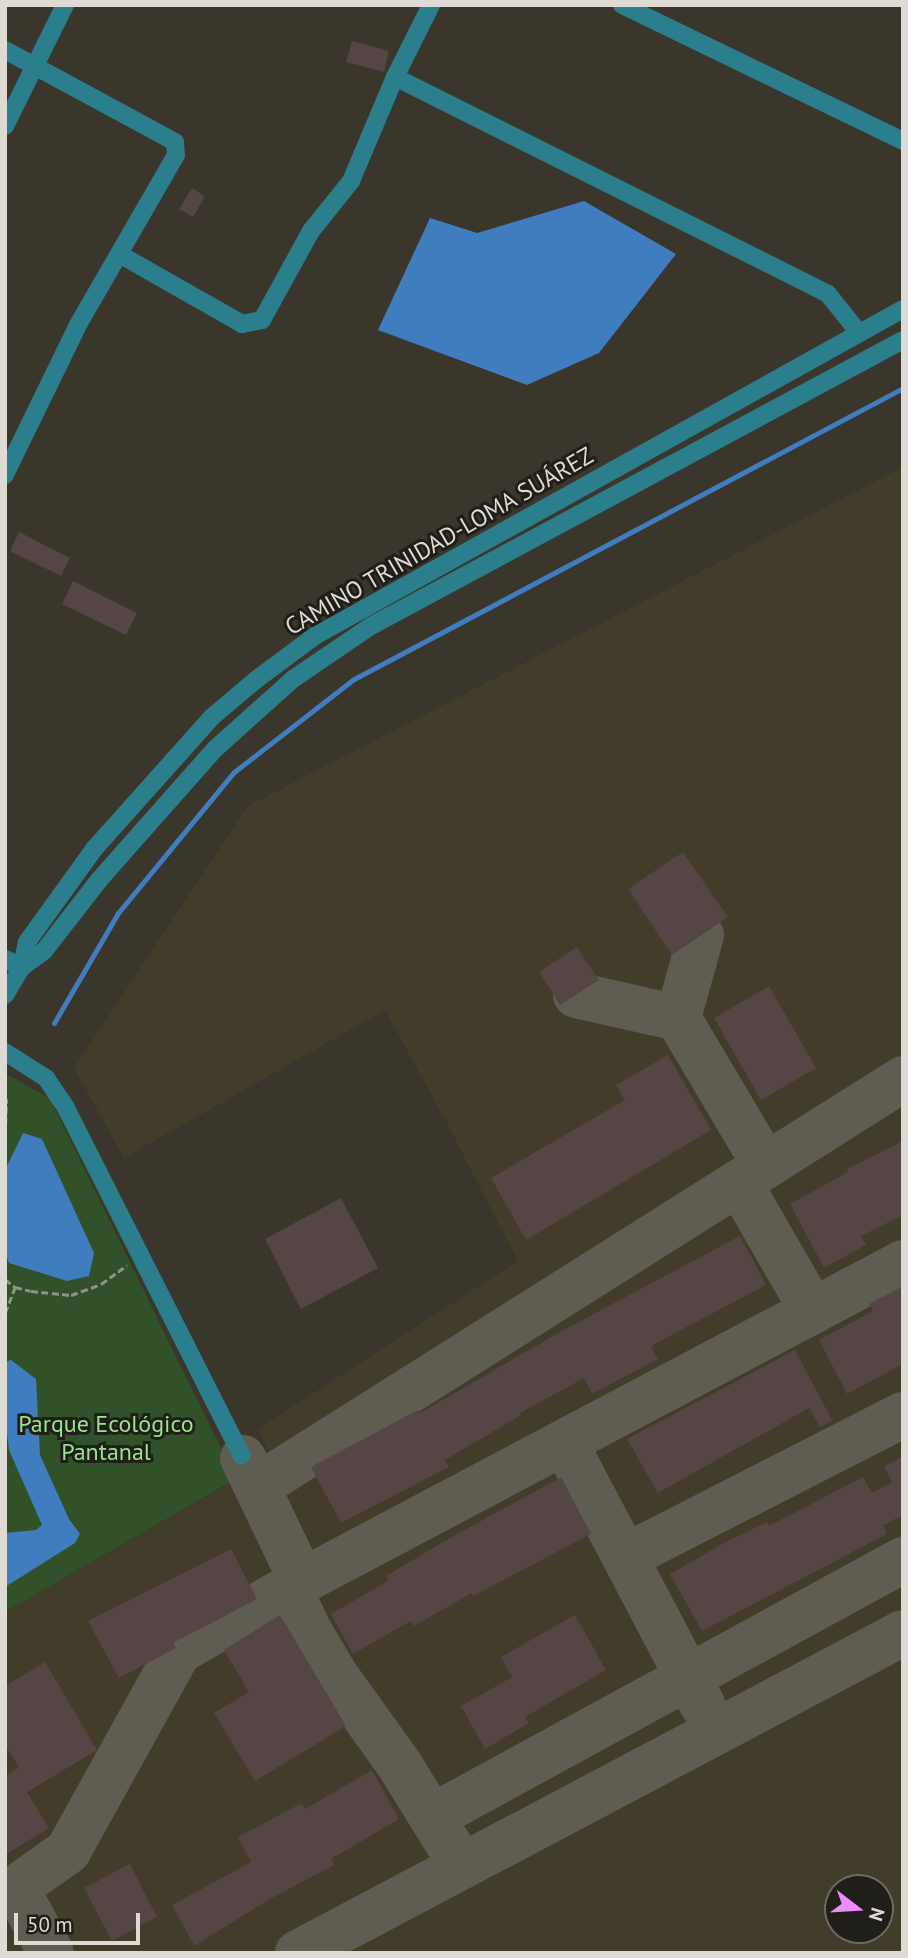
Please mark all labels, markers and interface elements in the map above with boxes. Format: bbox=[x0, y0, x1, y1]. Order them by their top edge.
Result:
street label: CAMINO TRINIDAD-LOMA SUÁREZ bbox=[279, 440, 599, 642]
park label: Parque Ecológico Pantanal bbox=[18, 1410, 194, 1466]
north arrow bbox=[824, 1874, 894, 1944]
scale bar bbox=[18, 1898, 144, 1942]
text: N bbox=[864, 1905, 890, 1924]
text: 50 m bbox=[27, 1911, 73, 1938]

